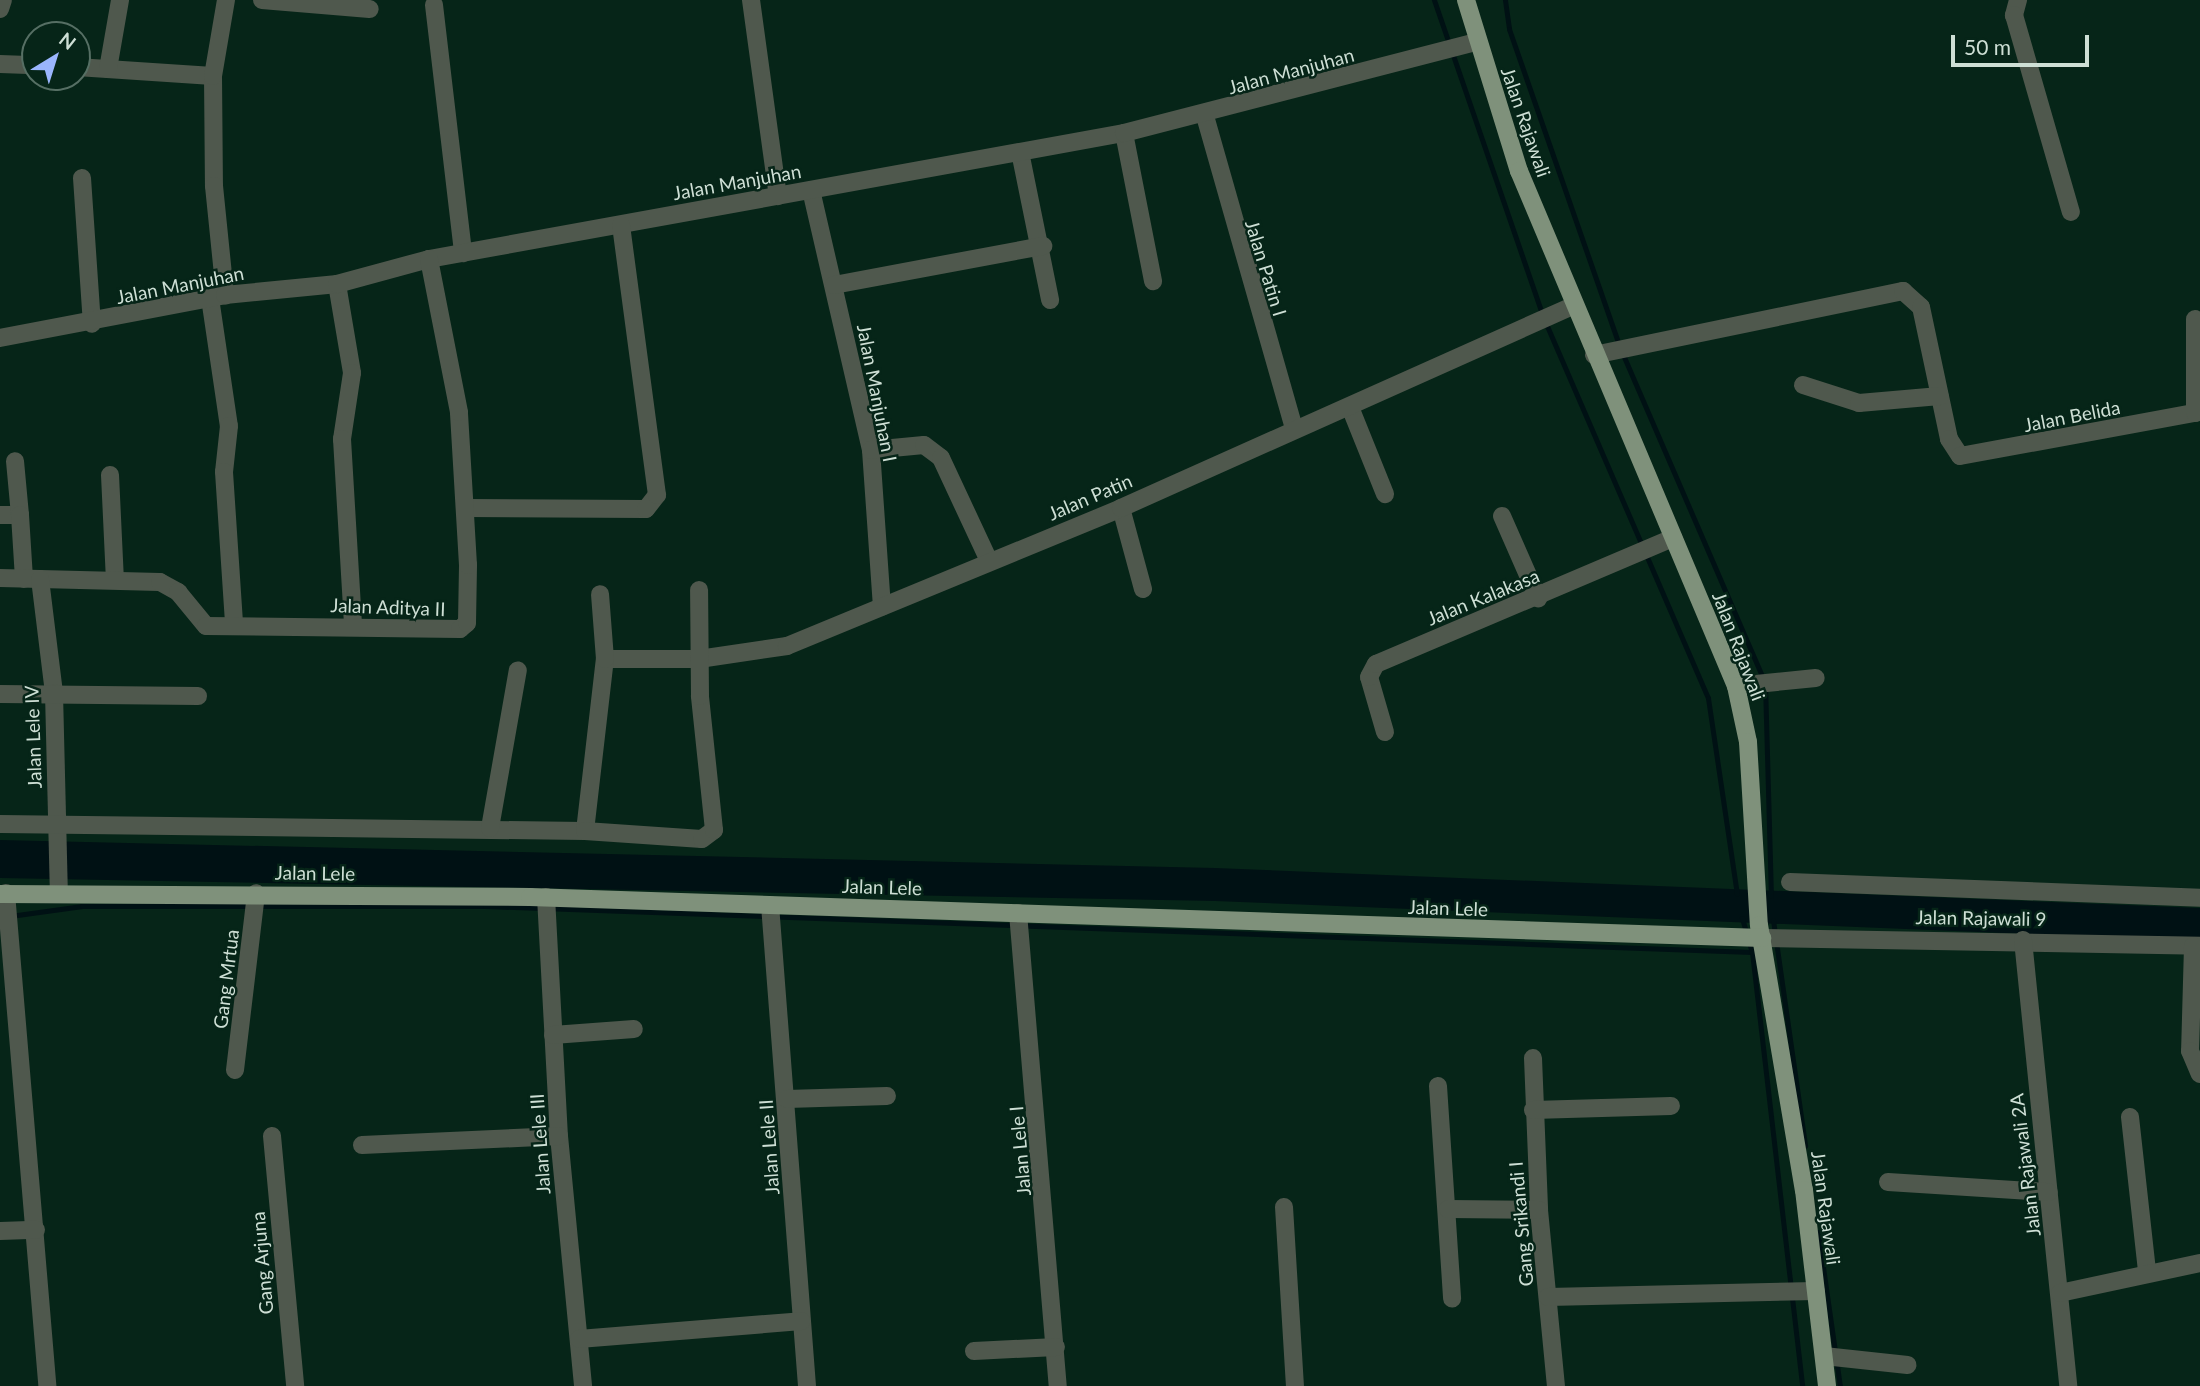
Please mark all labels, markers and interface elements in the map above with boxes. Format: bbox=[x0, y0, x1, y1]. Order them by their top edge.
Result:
north arrow bbox=[21, 21, 91, 91]
scale bar bbox=[1955, 21, 2093, 65]
text: N bbox=[55, 27, 81, 54]
text: 50 m bbox=[1964, 34, 2011, 59]
street label: Jalan Manjuhan bbox=[1225, 43, 1357, 99]
street label: Jalan Rajawali bbox=[1497, 64, 1555, 180]
street label: Jalan Manjuhan bbox=[671, 160, 803, 204]
street label: Jalan Patin I bbox=[1241, 217, 1291, 319]
street label: Jalan Manjuhan bbox=[114, 261, 246, 309]
street label: Jalan Manjuhan I bbox=[852, 322, 902, 464]
street label: Jalan Belida bbox=[2022, 395, 2122, 437]
street label: Jalan Patin bbox=[1044, 469, 1136, 525]
street label: Jalan Kalakasa bbox=[1423, 564, 1543, 630]
street label: Jalan Rajawali bbox=[1708, 588, 1770, 704]
street label: Jalan Aditya II bbox=[330, 594, 446, 620]
street label: Jalan Lele IV bbox=[20, 685, 46, 789]
street label: Jalan Lele bbox=[275, 861, 355, 885]
street label: Jalan Lele bbox=[842, 874, 922, 900]
street label: Jalan Lele bbox=[1408, 895, 1488, 921]
street label: Jalan Rajawali 9 bbox=[1915, 905, 2047, 931]
street label: Gang Mrtua bbox=[209, 928, 243, 1030]
street label: Jalan Rajawali 2A bbox=[2005, 1092, 2045, 1238]
street label: Jalan Lele III bbox=[525, 1093, 555, 1195]
street label: Jalan Lele II bbox=[754, 1099, 784, 1195]
street label: Jalan Lele I bbox=[1005, 1105, 1035, 1197]
street label: Jalan Rajawali bbox=[1807, 1150, 1845, 1266]
street label: Gang Srikandi I bbox=[1504, 1161, 1538, 1287]
street label: Gang Arjuna bbox=[246, 1210, 278, 1316]

